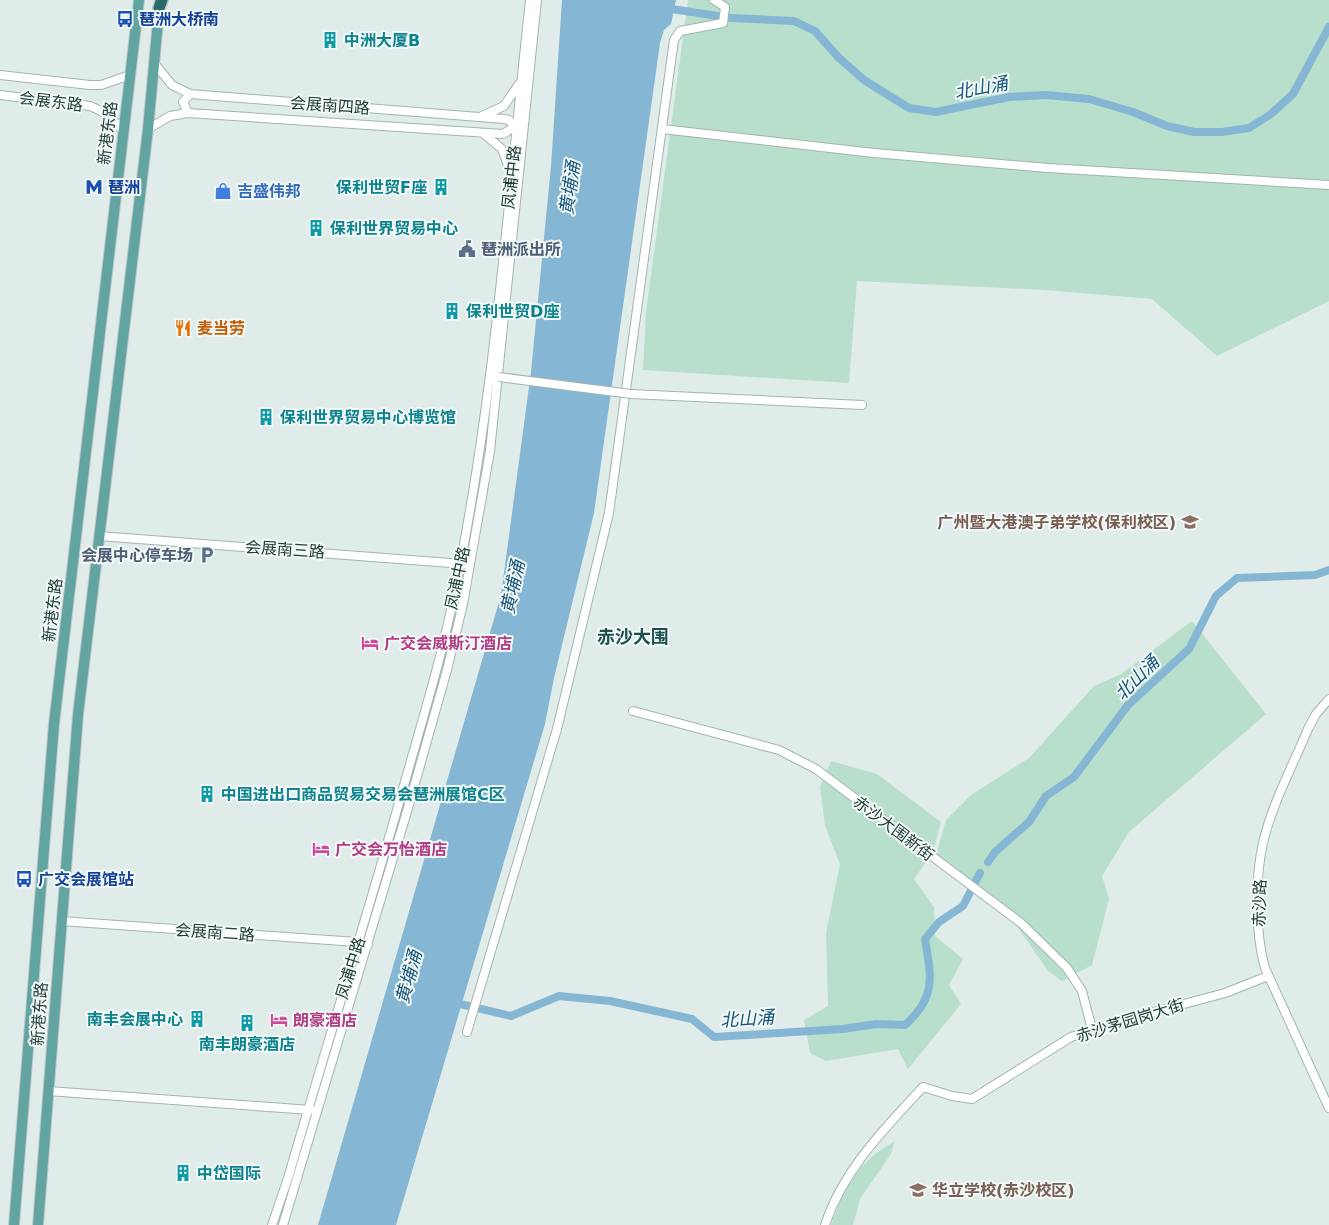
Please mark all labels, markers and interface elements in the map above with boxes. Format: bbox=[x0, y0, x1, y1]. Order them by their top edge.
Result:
bus stop icon: 琶洲大桥南 bbox=[115, 9, 135, 29]
place label: 琶洲大桥南 bbox=[139, 10, 219, 29]
building icon: 中洲大厦B bbox=[320, 30, 340, 50]
place label: 中洲大厦B bbox=[344, 31, 420, 50]
water label: 北山涌 bbox=[952, 72, 1011, 103]
street label: 会展东路 bbox=[18, 88, 84, 115]
street label: 会展南四路 bbox=[289, 93, 371, 118]
street label: 新港东路 bbox=[94, 100, 121, 166]
street label: 凤浦中路 bbox=[499, 144, 524, 210]
water label: 黄埔涌 bbox=[555, 158, 584, 216]
metro station icon: 琶洲 bbox=[84, 177, 104, 197]
building icon: 保利世贸F座 bbox=[431, 177, 451, 197]
place label: 琶洲 bbox=[108, 178, 140, 197]
place label: 保利世贸F座 bbox=[336, 178, 427, 197]
shop icon: 吉盛伟邦 bbox=[213, 181, 233, 201]
place label: 吉盛伟邦 bbox=[237, 182, 301, 201]
building icon: 保利世界贸易中心 bbox=[306, 218, 326, 238]
place label: 保利世界贸易中心 bbox=[330, 219, 458, 238]
public building icon: 琶洲派出所 bbox=[457, 239, 477, 259]
place label: 琶洲派出所 bbox=[481, 240, 561, 259]
building icon: 保利世贸D座 bbox=[442, 301, 462, 321]
place label: 保利世贸D座 bbox=[466, 302, 559, 321]
restaurant icon: 麦当劳 bbox=[173, 318, 193, 338]
place label: 麦当劳 bbox=[197, 319, 245, 338]
building icon: 保利世界贸易中心博览馆 bbox=[256, 407, 276, 427]
place label: 保利世界贸易中心博览馆 bbox=[280, 408, 456, 427]
school or university icon: 广州暨大港澳子弟学校(保利校区) bbox=[1180, 512, 1200, 532]
place label: 广州暨大港澳子弟学校(保利校区) bbox=[937, 513, 1176, 532]
street label: 会展南三路 bbox=[244, 537, 326, 562]
parking icon: 会展中心停车场 bbox=[197, 545, 217, 565]
street label: 凤浦中路 bbox=[442, 545, 473, 611]
place label: 会展中心停车场 bbox=[81, 546, 193, 565]
water label: 黄埔涌 bbox=[497, 556, 529, 615]
street label: 新港东路 bbox=[39, 577, 66, 643]
district label: 赤沙大围 bbox=[597, 626, 669, 647]
hotel icon: 广交会威斯汀酒店 bbox=[360, 633, 380, 653]
place label: 广交会威斯汀酒店 bbox=[384, 634, 512, 653]
water label: 北山涌 bbox=[1110, 650, 1165, 704]
building icon: 中国进出口商品贸易交易会琶洲展馆C区 bbox=[197, 784, 217, 804]
place label: 中国进出口商品贸易交易会琶洲展馆C区 bbox=[221, 785, 505, 804]
street label: 赤沙大围新街 bbox=[850, 792, 938, 865]
hotel icon: 广交会万怡酒店 bbox=[311, 839, 331, 859]
place label: 广交会万怡酒店 bbox=[335, 840, 447, 859]
bus stop icon: 广交会展馆站 bbox=[14, 869, 34, 889]
place label: 广交会展馆站 bbox=[38, 870, 134, 889]
street label: 赤沙路 bbox=[1249, 879, 1270, 927]
street label: 会展南二路 bbox=[174, 920, 256, 945]
street label: 凤浦中路 bbox=[332, 935, 369, 1002]
water label: 黄埔涌 bbox=[391, 946, 426, 1006]
street label: 新港东路 bbox=[28, 981, 51, 1047]
street label: 赤沙茅园岗大街 bbox=[1074, 995, 1186, 1046]
water label: 北山涌 bbox=[719, 1006, 777, 1031]
building icon: 南丰会展中心 bbox=[187, 1009, 207, 1029]
place label: 南丰会展中心 bbox=[87, 1010, 183, 1029]
hotel icon: 朗豪酒店 bbox=[269, 1010, 289, 1030]
place label: 朗豪酒店 bbox=[293, 1011, 357, 1030]
building icon: 南丰朗豪酒店 bbox=[237, 1013, 257, 1033]
place label: 南丰朗豪酒店 bbox=[199, 1035, 295, 1054]
building icon: 中岱国际 bbox=[173, 1163, 193, 1183]
place label: 中岱国际 bbox=[197, 1164, 261, 1183]
school or university icon: 华立学校(赤沙校区) bbox=[908, 1180, 928, 1200]
place label: 华立学校(赤沙校区) bbox=[932, 1181, 1075, 1200]

